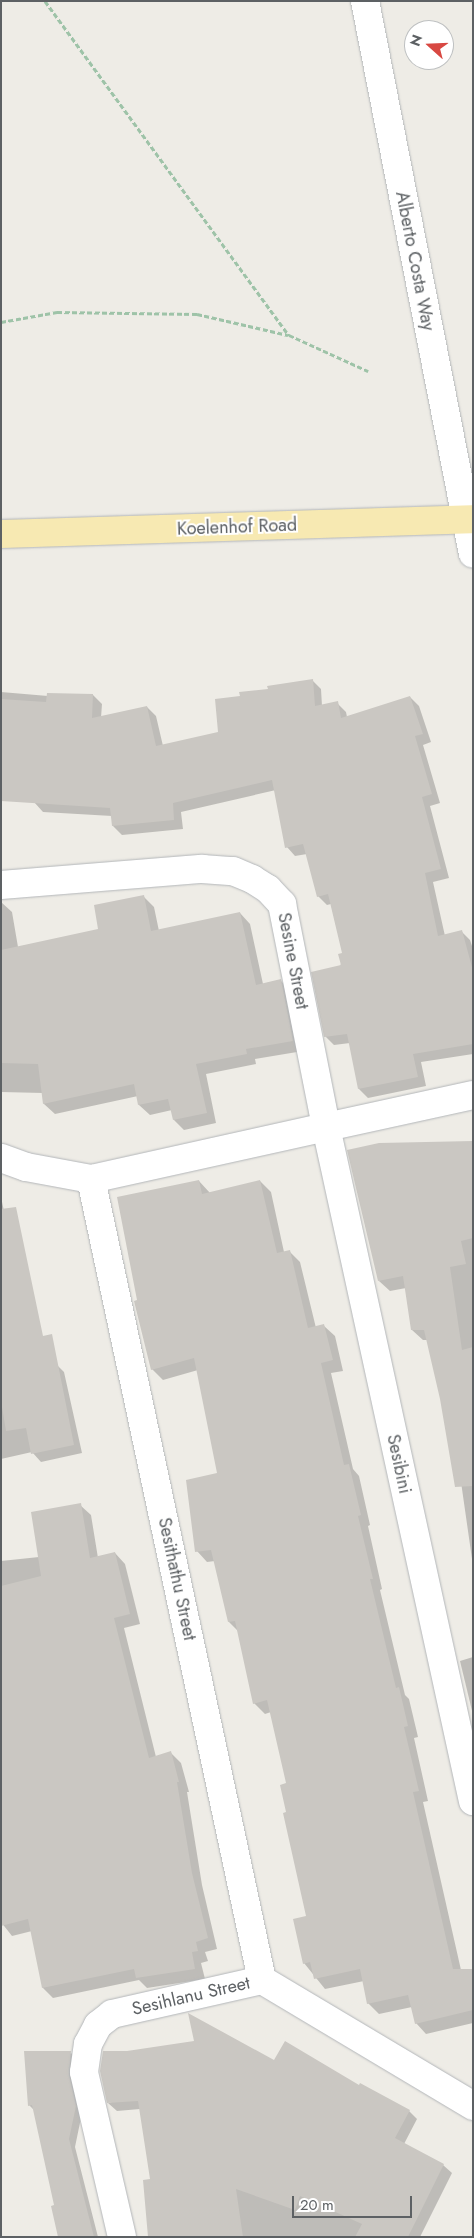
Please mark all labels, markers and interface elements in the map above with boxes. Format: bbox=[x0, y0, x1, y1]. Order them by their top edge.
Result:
north arrow bbox=[404, 20, 454, 70]
text: N bbox=[405, 32, 427, 49]
street label: Alberto Costa Way bbox=[391, 189, 439, 333]
street label: Koelenhof Road bbox=[177, 514, 297, 540]
street label: Sesine Street bbox=[273, 911, 313, 1011]
street label: Sesibini bbox=[382, 1432, 416, 1496]
street label: Sesithathu Street bbox=[153, 1516, 201, 1642]
street label: Sesihlanu Street bbox=[130, 1972, 252, 2020]
scale bar bbox=[294, 2186, 414, 2218]
text: 20 m bbox=[300, 2194, 334, 2216]

